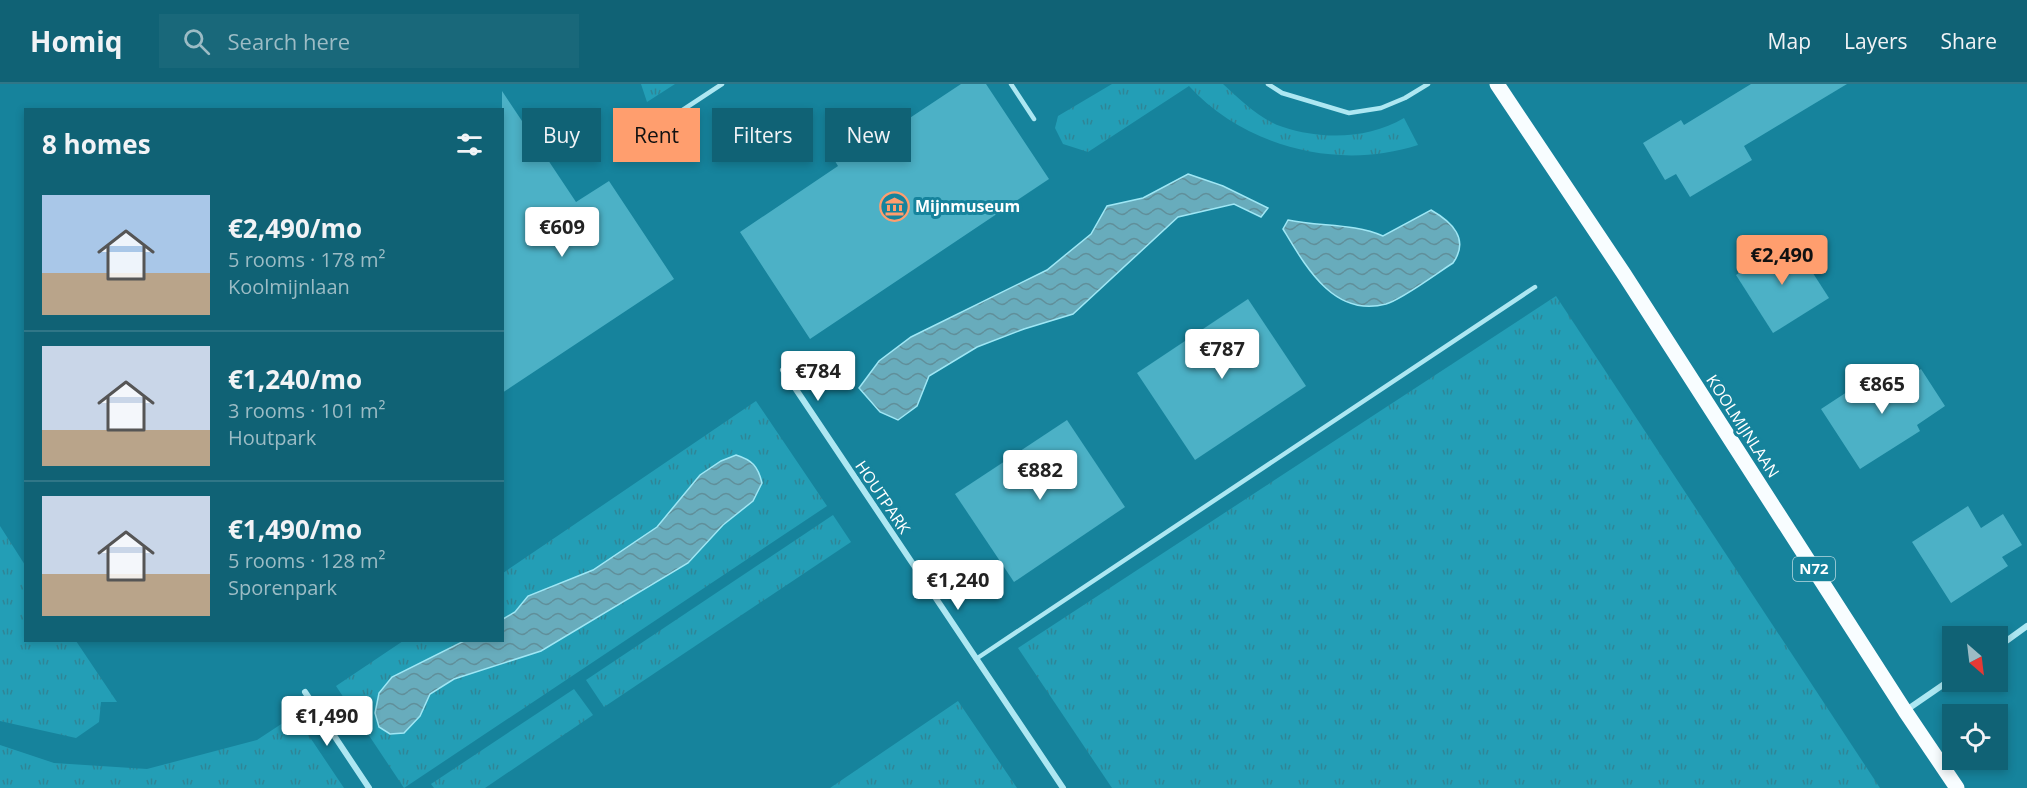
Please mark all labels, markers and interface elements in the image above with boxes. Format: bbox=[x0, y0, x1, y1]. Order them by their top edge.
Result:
search box bbox=[159, 14, 579, 68]
text: Homiq bbox=[30, 22, 123, 60]
icon: search bbox=[180, 25, 213, 58]
text: Search here bbox=[228, 26, 350, 56]
text: Map bbox=[1768, 27, 1811, 55]
text: Layers bbox=[1844, 27, 1908, 55]
text: Share bbox=[1941, 27, 1997, 55]
chip: Buy bbox=[522, 108, 601, 162]
chip: Rent bbox=[613, 108, 700, 162]
chip: Filters bbox=[712, 108, 813, 162]
chip: New bbox=[825, 108, 911, 162]
text: 8 homes bbox=[42, 126, 151, 162]
icon: filters bbox=[453, 128, 486, 161]
museum icon: Mijnmuseum bbox=[878, 190, 910, 222]
place label: Mijnmuseum bbox=[915, 195, 1020, 217]
pin: €609 bbox=[526, 207, 598, 258]
text: €2,490/mo bbox=[228, 210, 362, 246]
text: €609 bbox=[539, 213, 585, 240]
icon: home bbox=[90, 219, 162, 291]
pin: €2,490 bbox=[1733, 235, 1831, 286]
text: €2,490 bbox=[1751, 241, 1813, 268]
text: 5 rooms · 178 m² bbox=[228, 246, 386, 273]
text: Koolmijnlaan bbox=[228, 273, 350, 300]
pin: €787 bbox=[1186, 329, 1258, 380]
text: €787 bbox=[1199, 335, 1245, 362]
pin: €784 bbox=[782, 351, 854, 402]
text: €784 bbox=[795, 357, 841, 384]
text: €1,240/mo bbox=[228, 361, 362, 397]
pin: €865 bbox=[1846, 364, 1918, 415]
icon: home bbox=[90, 370, 162, 442]
street label: KOOLMIJNLAAN bbox=[1701, 370, 1785, 482]
text: €865 bbox=[1859, 370, 1905, 397]
text: 3 rooms · 101 m² bbox=[228, 397, 386, 424]
text: Houtpark bbox=[228, 424, 316, 451]
pin: €882 bbox=[1004, 450, 1076, 501]
street label: HOUTPARK bbox=[850, 456, 916, 538]
text: €882 bbox=[1017, 456, 1063, 483]
text: €1,490/mo bbox=[228, 511, 362, 547]
icon: home bbox=[90, 520, 162, 592]
text: 5 rooms · 128 m² bbox=[228, 547, 386, 574]
road number: N72 bbox=[1793, 557, 1835, 581]
pin: €1,240 bbox=[909, 560, 1007, 611]
text: €1,240 bbox=[927, 566, 989, 593]
text: Sporenpark bbox=[228, 574, 337, 601]
north arrow bbox=[1942, 626, 2008, 692]
map controls bbox=[1942, 626, 2008, 770]
pin: €1,490 bbox=[278, 696, 376, 747]
text: €1,490 bbox=[296, 702, 358, 729]
button: locate bbox=[1942, 704, 2008, 770]

